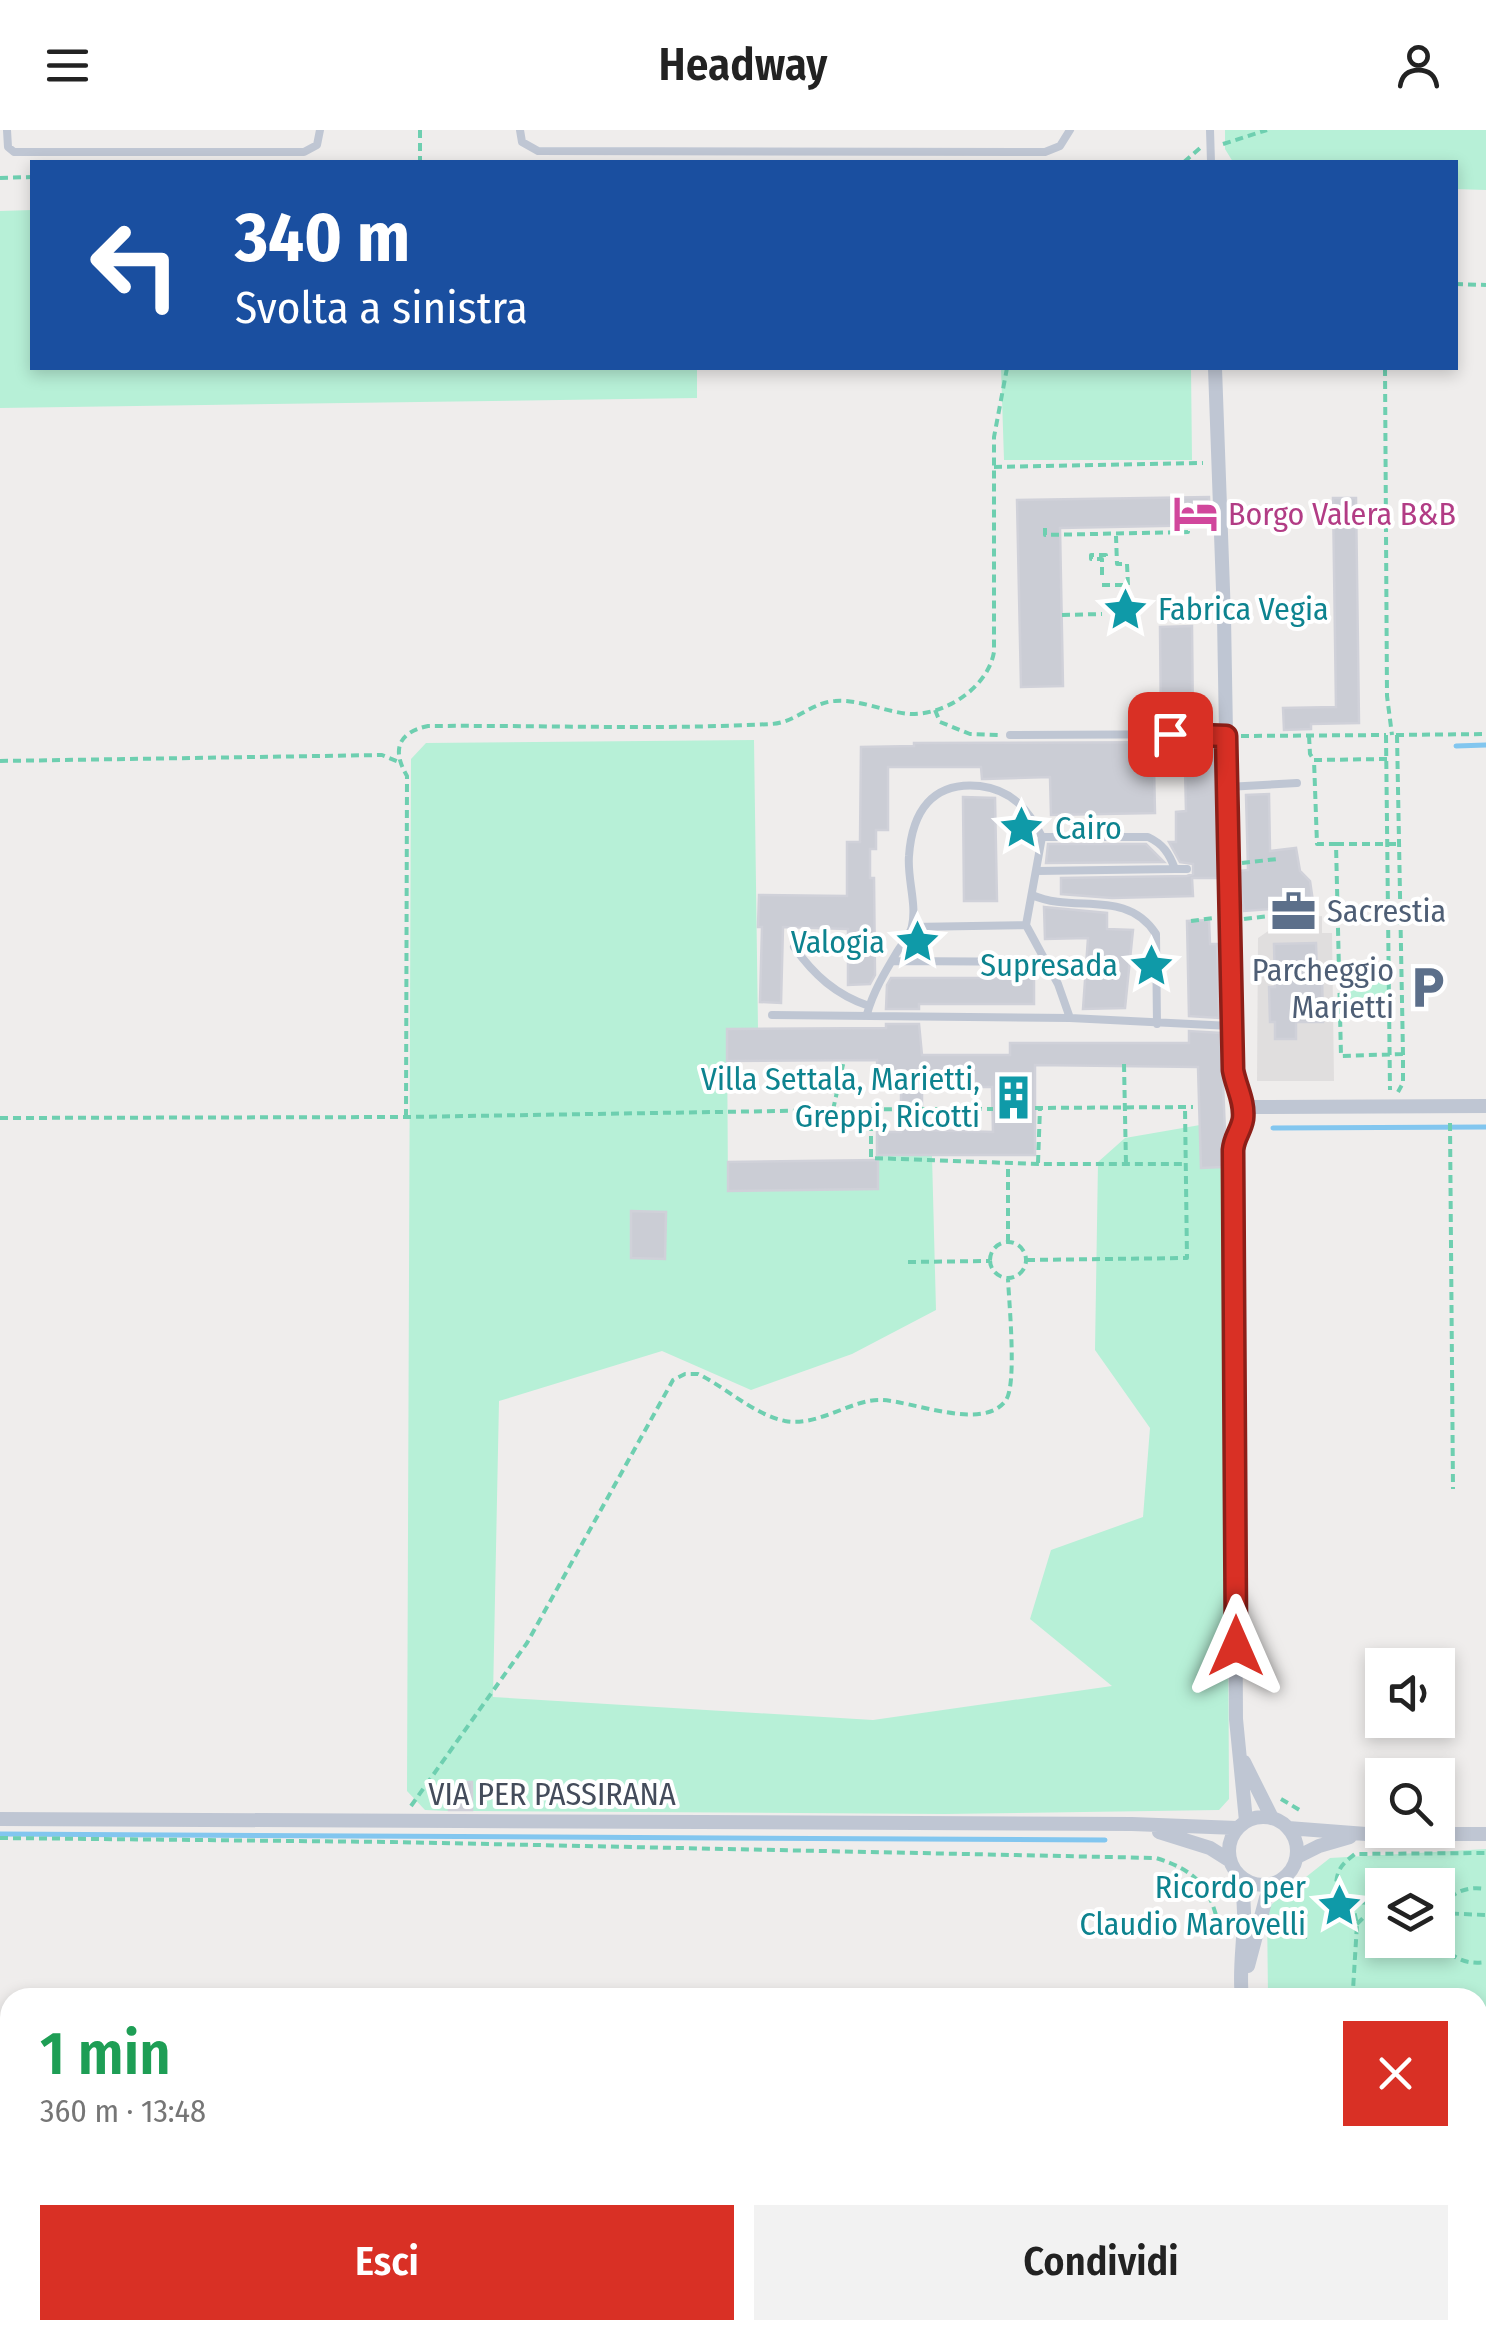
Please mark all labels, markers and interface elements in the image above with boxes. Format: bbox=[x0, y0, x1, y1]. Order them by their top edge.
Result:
icon: menu bbox=[40, 38, 95, 93]
text: Headway bbox=[659, 38, 827, 92]
icon: person bbox=[1391, 38, 1446, 93]
text: 340 m bbox=[235, 196, 410, 280]
icon: left bbox=[70, 200, 200, 330]
text: Svolta a sinistra bbox=[235, 281, 528, 335]
hotel icon: Borgo Valera B&B bbox=[1171, 490, 1219, 538]
place label: Borgo Valera B&B bbox=[1228, 495, 1456, 533]
place icon: Fabrica Vegia bbox=[1101, 585, 1149, 633]
place label: Fabrica Vegia bbox=[1158, 590, 1329, 628]
pin bbox=[1128, 692, 1213, 777]
icon: arrive bbox=[1143, 707, 1198, 762]
place icon: Cairo bbox=[998, 804, 1046, 852]
place label: Cairo bbox=[1055, 809, 1122, 847]
office icon: Sacrestia bbox=[1270, 887, 1318, 935]
place label: Sacrestia bbox=[1327, 892, 1446, 930]
place icon: Valogia bbox=[894, 918, 942, 966]
place label: Valogia bbox=[791, 923, 885, 961]
place icon: Supresada bbox=[1127, 941, 1175, 989]
place label: Supresada bbox=[980, 946, 1118, 984]
place label: Parcheggio Marietti bbox=[1252, 951, 1394, 1026]
parking icon: Parcheggio Marietti bbox=[1403, 964, 1451, 1012]
place label: Villa Settala, Marietti, Greppi, Ricotti bbox=[701, 1060, 980, 1135]
building icon: Villa Settala, Marietti, Greppi, Ricotti bbox=[989, 1073, 1037, 1121]
position arrow bbox=[1184, 1594, 1288, 1698]
map controls bbox=[1365, 1648, 1455, 1958]
button: sound bbox=[1365, 1648, 1455, 1738]
button: search bbox=[1365, 1758, 1455, 1848]
street label: VIA PER PASSIRANA bbox=[428, 1775, 676, 1813]
place label: Ricordo per Claudio Marovelli bbox=[1080, 1868, 1306, 1943]
button: layers bbox=[1365, 1868, 1455, 1958]
place icon: Ricordo per Claudio Marovelli bbox=[1315, 1881, 1363, 1929]
text: 1 min bbox=[40, 2018, 171, 2090]
button: close bbox=[1343, 2021, 1448, 2126]
text: 360 m · 13:48 bbox=[40, 2092, 206, 2130]
button: Esci bbox=[40, 2205, 734, 2320]
button: Condividi bbox=[754, 2205, 1448, 2320]

